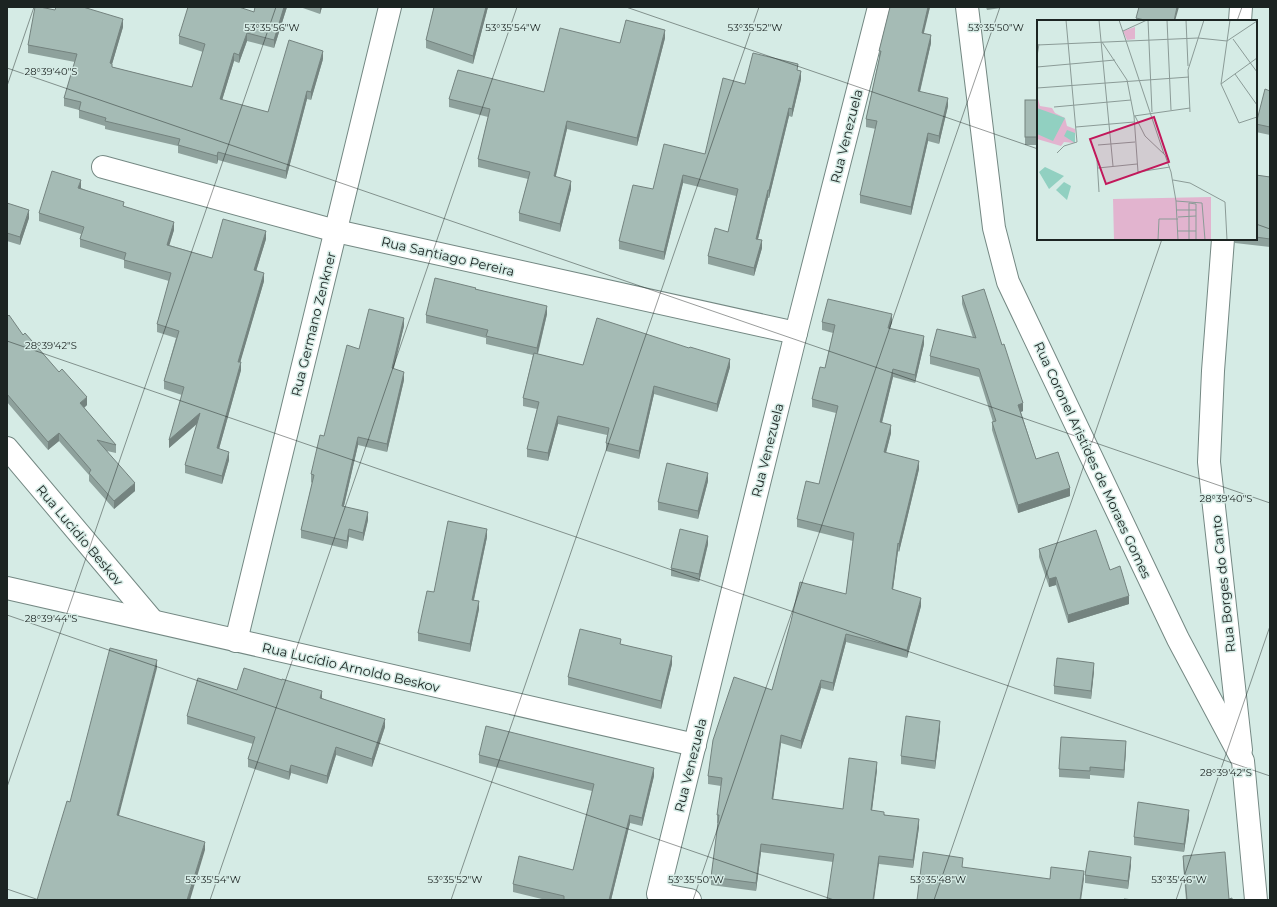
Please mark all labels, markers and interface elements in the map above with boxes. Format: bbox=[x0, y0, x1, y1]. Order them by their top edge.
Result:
inset map bbox=[1037, 20, 1257, 240]
text: 53°35'56"W bbox=[244, 21, 300, 34]
text: 53°35'54"W bbox=[485, 21, 541, 34]
text: 53°35'52"W bbox=[728, 21, 782, 34]
text: 53°35'50"W bbox=[968, 21, 1024, 34]
text: 28°39'40"S bbox=[24, 65, 78, 78]
street label: Rua Venezuela bbox=[827, 87, 865, 185]
street label: Rua Santiago Pereira bbox=[380, 233, 516, 279]
street label: Rua Germano Zenkner bbox=[287, 250, 339, 398]
text: 28°39'42"S bbox=[25, 339, 77, 352]
street label: Rua Coronel Aristides de Moraes Gomes bbox=[1031, 339, 1155, 581]
street label: Rua Venezuela bbox=[748, 401, 786, 499]
street label: Rua Lucidio Beskov bbox=[33, 481, 127, 589]
text: 28°39'40"S bbox=[1199, 492, 1253, 505]
street label: Rua Borges do Canto bbox=[1208, 515, 1238, 653]
text: 28°39'44"S bbox=[25, 612, 77, 625]
street label: Rua Lucídio Arnoldo Beskov bbox=[261, 639, 442, 695]
street label: Rua Venezuela bbox=[671, 716, 709, 814]
text: 28°39'42"S bbox=[1200, 766, 1252, 779]
text: 53°35'54"W bbox=[185, 873, 241, 886]
text: 53°35'52"W bbox=[428, 873, 482, 886]
text: 53°35'50"W bbox=[668, 873, 724, 886]
text: 53°35'48"W bbox=[910, 873, 966, 886]
text: 53°35'46"W bbox=[1151, 873, 1207, 886]

